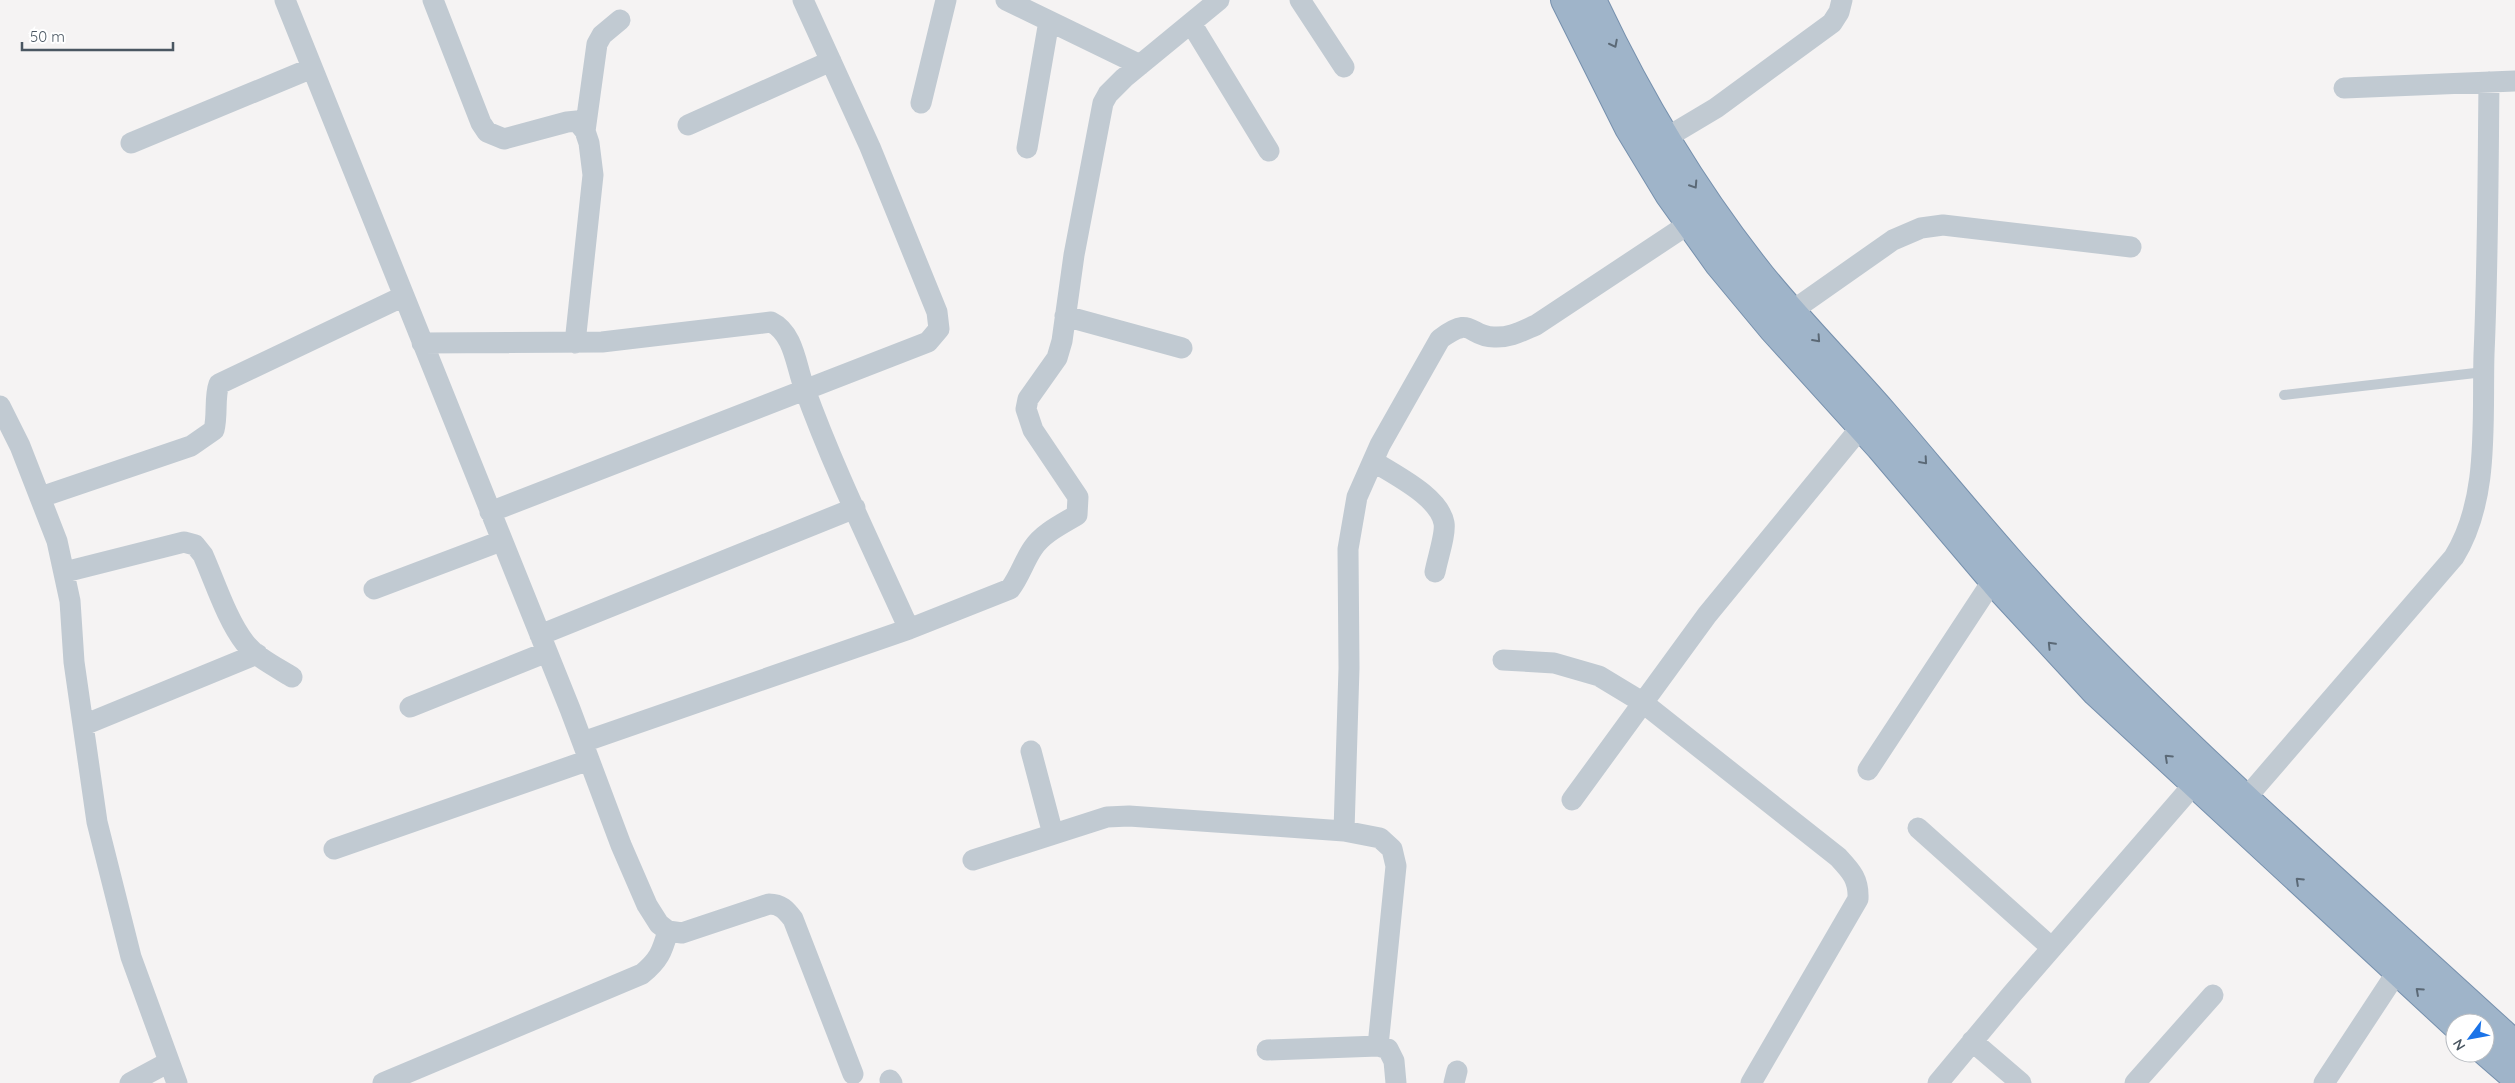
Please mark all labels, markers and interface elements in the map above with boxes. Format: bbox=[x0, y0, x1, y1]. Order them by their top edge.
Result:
scale bar bbox=[22, 20, 174, 52]
text: 50 m bbox=[30, 27, 65, 46]
one-way arrow bbox=[1608, 38, 1618, 47]
one-way arrow bbox=[1688, 179, 1697, 188]
one-way arrow bbox=[1811, 334, 1820, 343]
one-way arrow bbox=[1918, 455, 1927, 464]
one-way arrow bbox=[2048, 642, 2057, 651]
one-way arrow bbox=[2165, 755, 2174, 764]
one-way arrow bbox=[2296, 878, 2305, 887]
one-way arrow bbox=[2415, 988, 2424, 997]
north arrow bbox=[2445, 1013, 2495, 1063]
text: N bbox=[2449, 1036, 2469, 1054]

